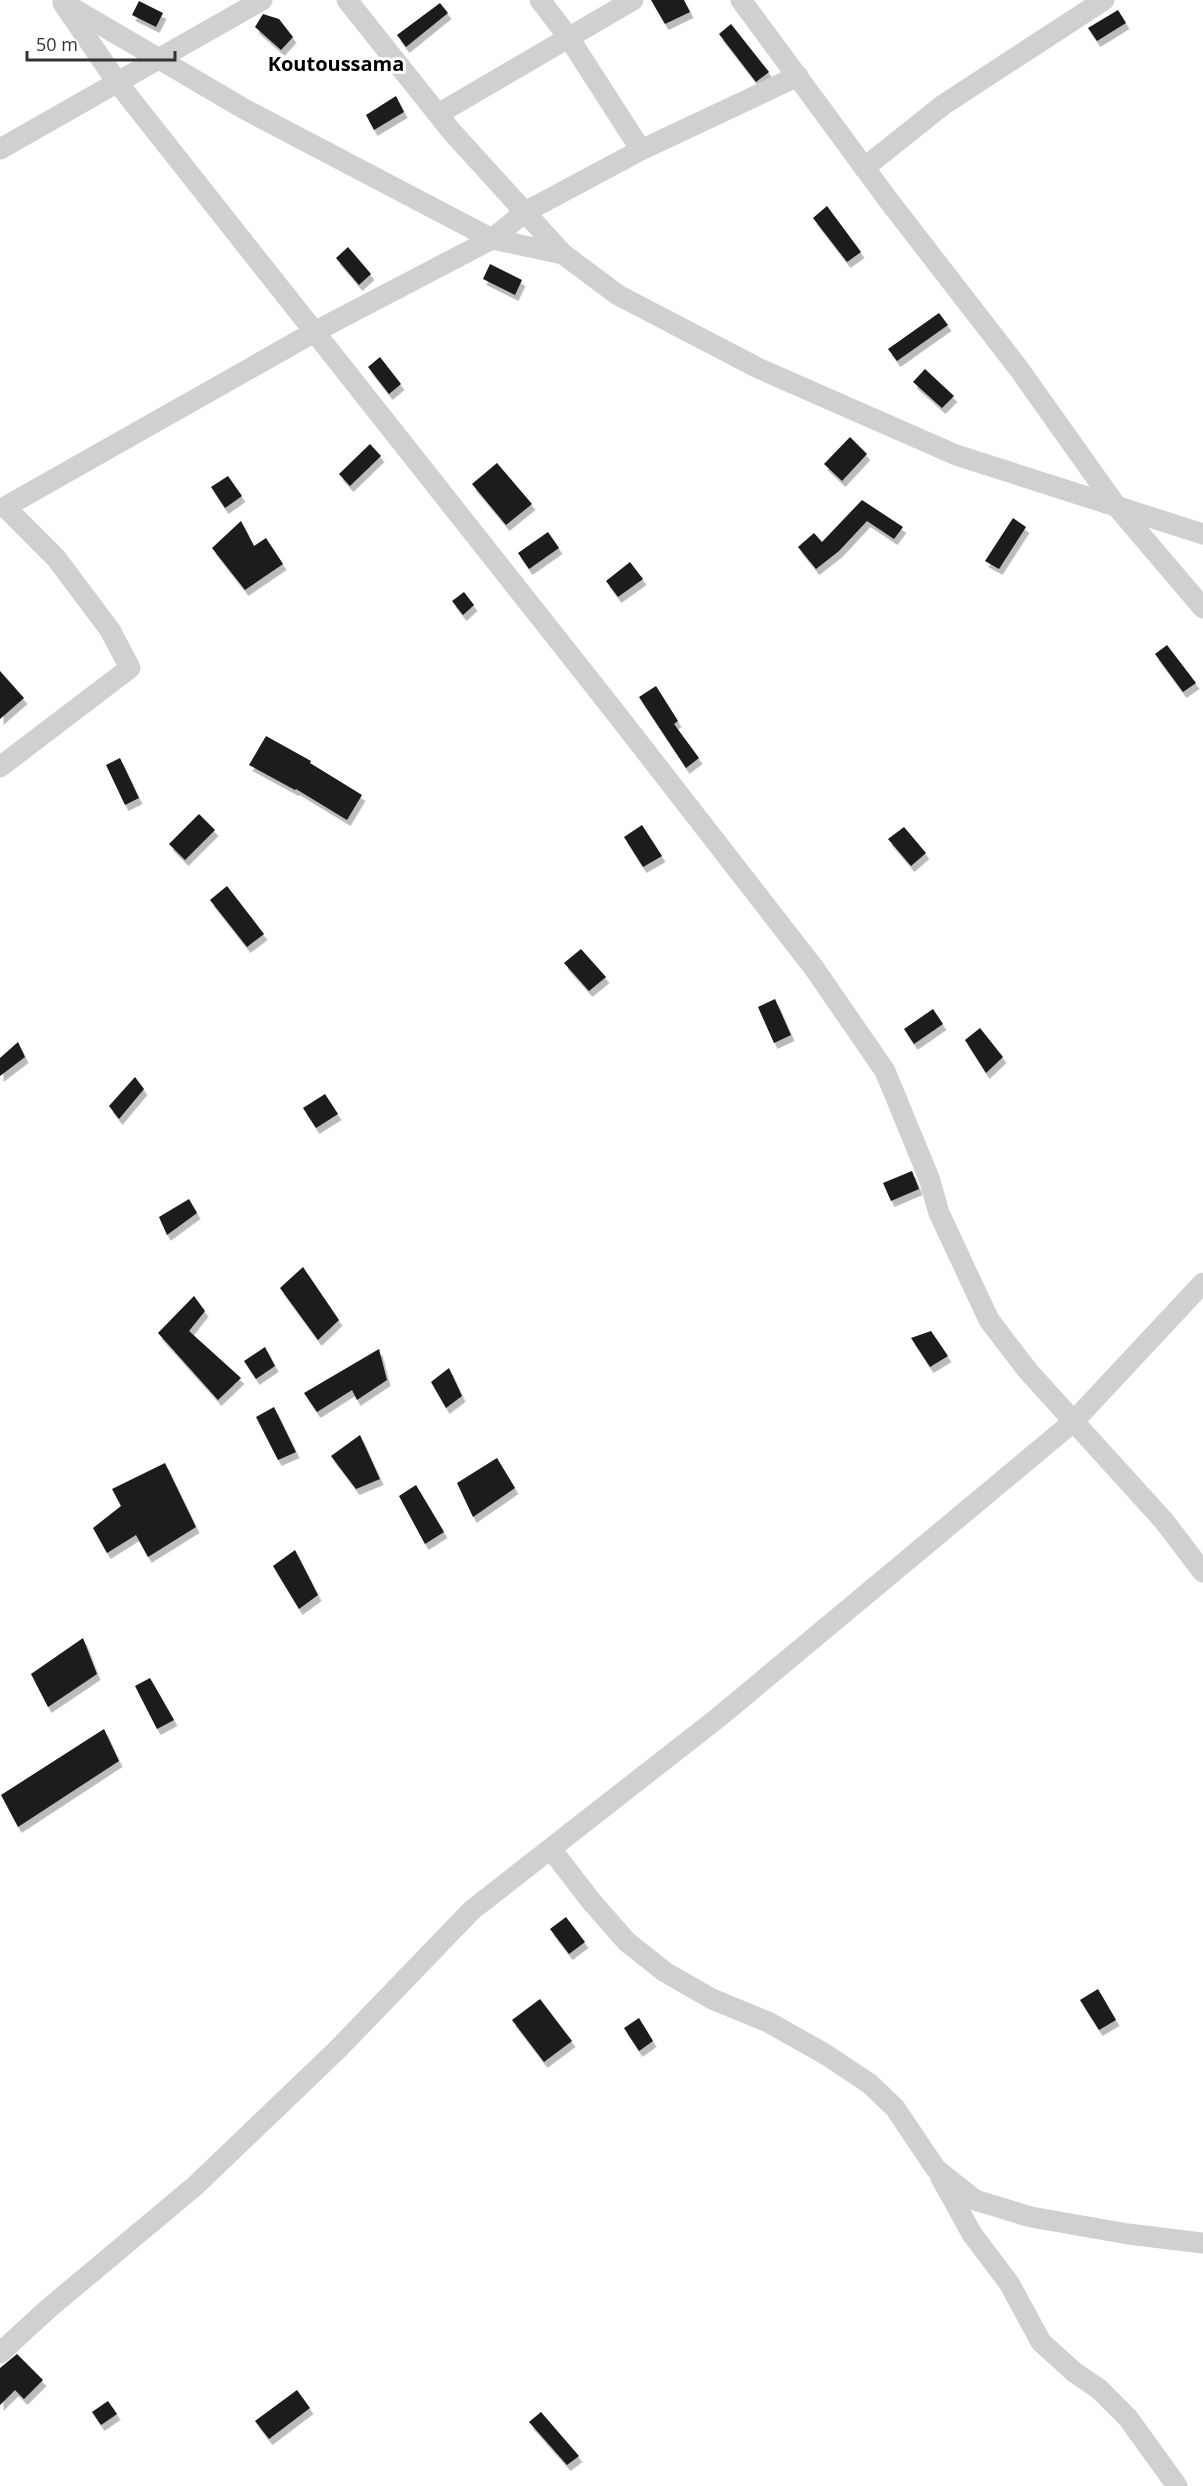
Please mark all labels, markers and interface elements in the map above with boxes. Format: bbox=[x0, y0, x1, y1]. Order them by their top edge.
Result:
scale bar bbox=[27, 24, 176, 62]
text: 50 m bbox=[36, 32, 78, 56]
district label: Koutoussama bbox=[268, 50, 404, 77]

